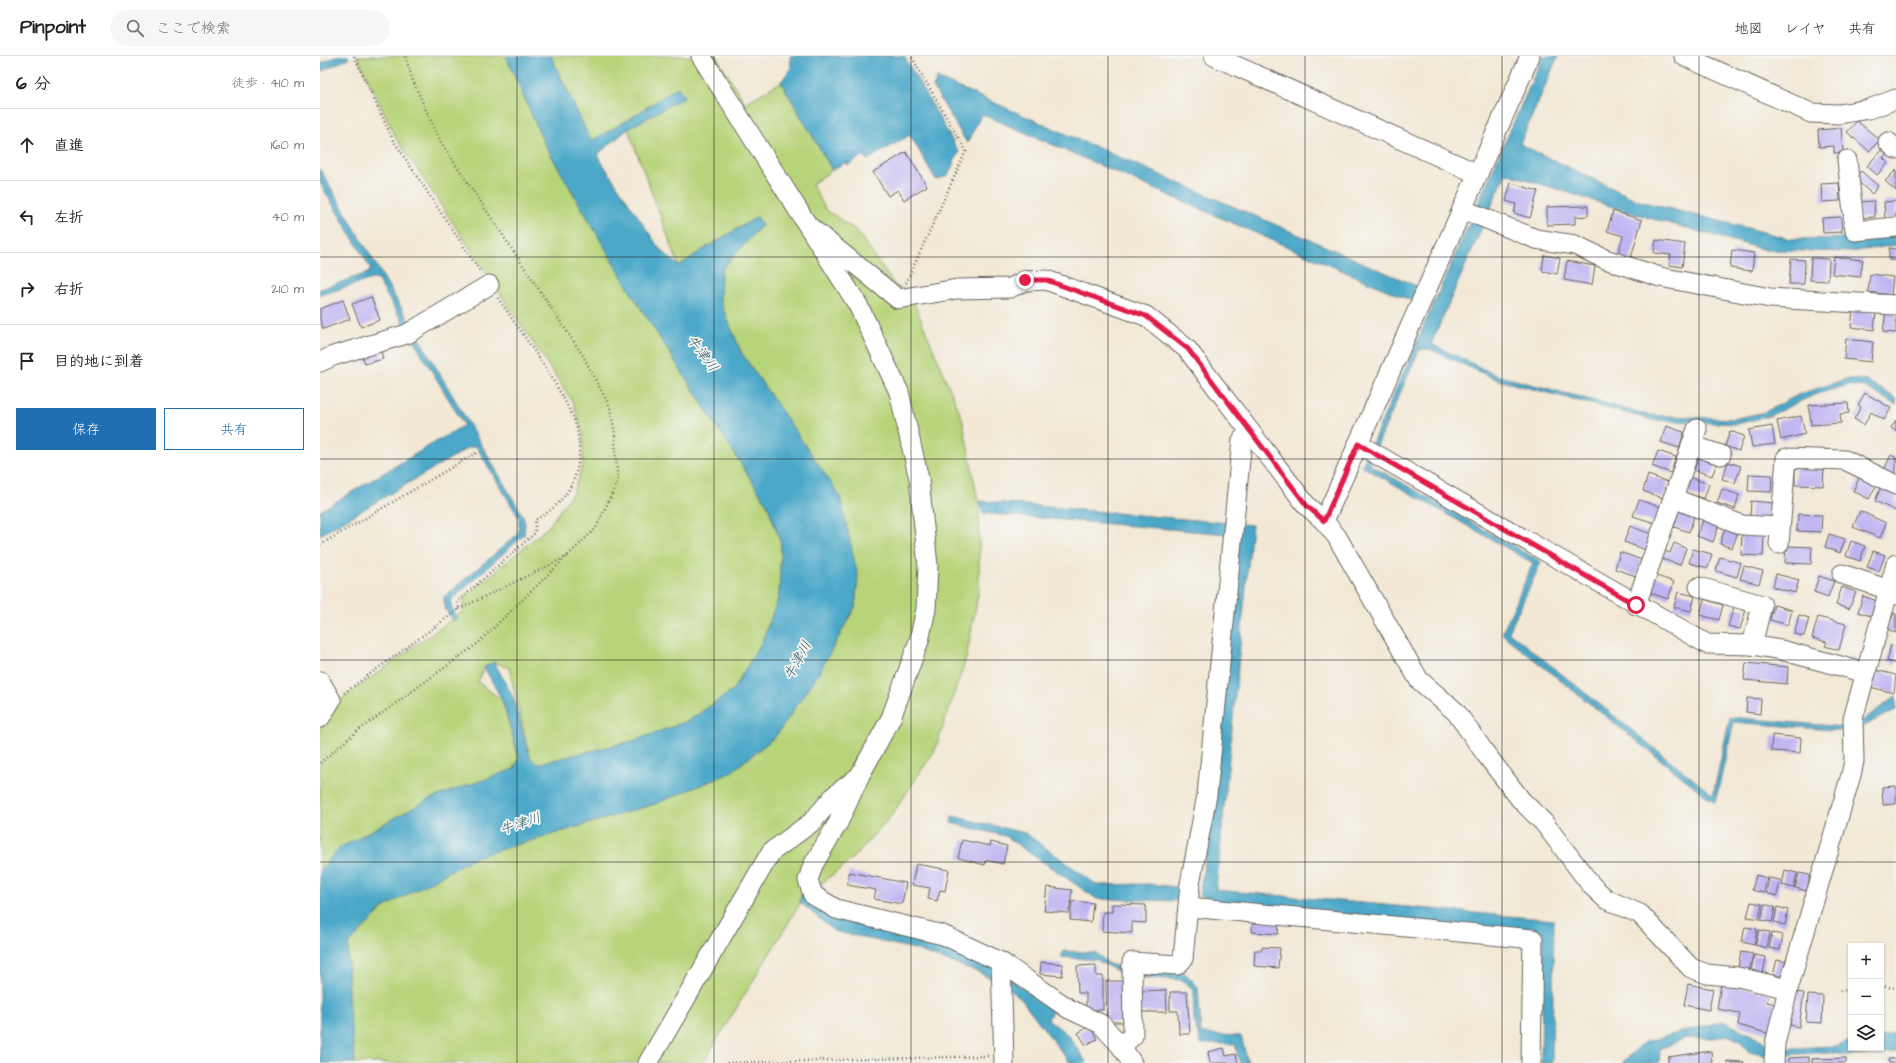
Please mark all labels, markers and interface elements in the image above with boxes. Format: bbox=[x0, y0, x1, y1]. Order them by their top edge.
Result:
search box bbox=[110, 10, 390, 46]
text: Pinpoint bbox=[20, 14, 86, 41]
icon: search bbox=[124, 17, 146, 39]
text: ここで検索 bbox=[156, 18, 231, 39]
text: 地図 bbox=[1735, 19, 1763, 39]
text: レイヤ bbox=[1785, 19, 1826, 39]
text: 共有 bbox=[1848, 19, 1876, 39]
text: 6 分 bbox=[16, 72, 50, 96]
text: 徒歩 · 410 m bbox=[232, 74, 304, 92]
icon: ahead bbox=[16, 134, 38, 156]
text: 直進 bbox=[54, 135, 84, 156]
text: 160 m bbox=[271, 136, 304, 154]
icon: left bbox=[16, 206, 38, 228]
text: 左折 bbox=[54, 207, 84, 228]
text: 40 m bbox=[272, 208, 304, 226]
route end bbox=[1016, 271, 1034, 289]
icon: right bbox=[16, 278, 38, 300]
text: 右折 bbox=[54, 279, 84, 300]
text: 210 m bbox=[271, 280, 304, 298]
water label: 牛津川 bbox=[682, 331, 723, 376]
icon: arrive bbox=[16, 350, 38, 372]
text: 目的地に到着 bbox=[54, 351, 144, 372]
button: 保存 bbox=[16, 408, 156, 450]
button: 共有 bbox=[164, 408, 304, 450]
route start bbox=[1627, 596, 1645, 614]
water label: 牛津川 bbox=[779, 637, 817, 684]
water label: 牛津川 bbox=[497, 808, 543, 840]
map controls bbox=[1848, 943, 1884, 1051]
button: + bbox=[1848, 943, 1884, 979]
button: − bbox=[1848, 979, 1884, 1015]
button: layers bbox=[1848, 1015, 1884, 1051]

